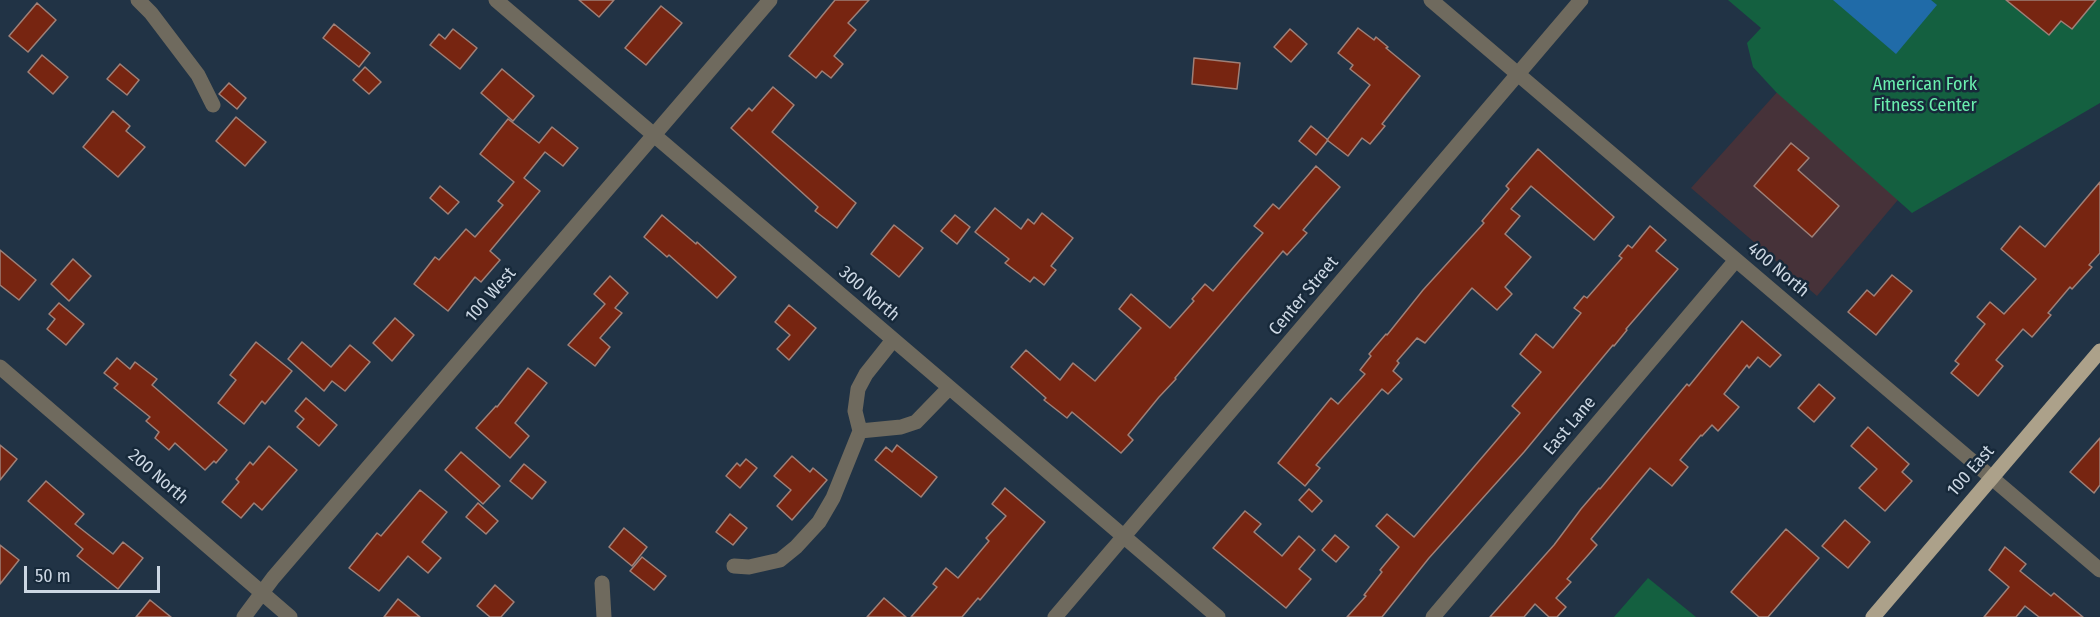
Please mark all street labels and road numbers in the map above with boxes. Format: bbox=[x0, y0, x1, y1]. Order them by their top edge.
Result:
street label: 400 North bbox=[1743, 238, 1813, 302]
street label: Center Street bbox=[1265, 252, 1343, 340]
street label: 300 North bbox=[834, 262, 904, 326]
street label: 100 West bbox=[461, 263, 521, 327]
street label: East Lane bbox=[1539, 392, 1601, 460]
street label: 100 East bbox=[1943, 441, 1999, 501]
street label: 200 North bbox=[123, 445, 193, 509]

